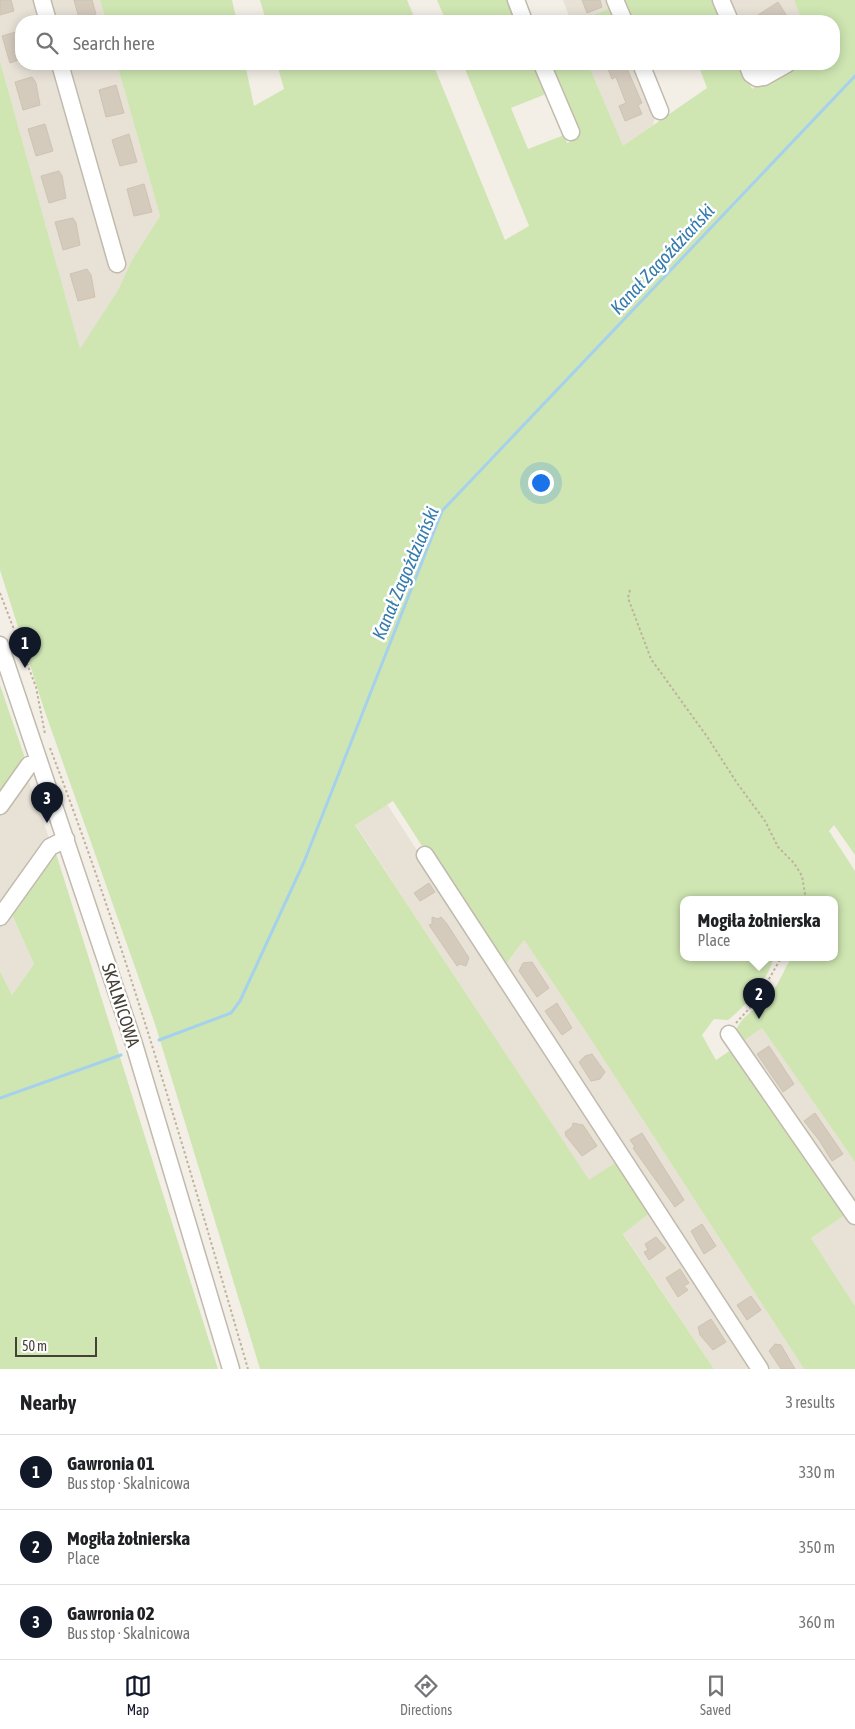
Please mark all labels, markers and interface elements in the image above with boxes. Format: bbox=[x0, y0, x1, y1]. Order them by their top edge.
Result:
search box bbox=[15, 15, 840, 70]
icon: search bbox=[33, 29, 61, 57]
text: Search here bbox=[73, 32, 155, 54]
water label: Kanał Zagoździański bbox=[606, 200, 718, 318]
your location bbox=[528, 470, 554, 496]
water label: Kanał Zagoździański bbox=[367, 503, 443, 643]
pin: 1 bbox=[9, 627, 41, 668]
pin: 3 bbox=[31, 782, 63, 823]
popup bbox=[680, 896, 838, 961]
text: Mogiła żołnierska bbox=[697, 909, 821, 931]
text: Place bbox=[697, 931, 730, 949]
street label: SKALNICOWA bbox=[98, 960, 144, 1050]
pin: 2 bbox=[743, 978, 775, 1019]
scale bar bbox=[15, 1334, 98, 1357]
text: 50 m bbox=[22, 1338, 47, 1354]
text: Nearby bbox=[20, 1390, 76, 1414]
text: 3 results bbox=[785, 1393, 835, 1411]
text: Gawronia 01 bbox=[67, 1452, 155, 1474]
text: 1 bbox=[32, 1463, 40, 1481]
text: 330 m bbox=[799, 1463, 835, 1481]
text: Bus stop · Skalnicowa bbox=[67, 1474, 190, 1492]
text: Mogiła żołnierska bbox=[67, 1527, 190, 1549]
text: 2 bbox=[32, 1538, 40, 1556]
text: 350 m bbox=[799, 1538, 835, 1556]
text: Place bbox=[67, 1549, 100, 1567]
text: Gawronia 02 bbox=[67, 1602, 155, 1624]
text: 3 bbox=[32, 1613, 40, 1631]
text: 360 m bbox=[799, 1613, 835, 1631]
text: Bus stop · Skalnicowa bbox=[67, 1624, 190, 1642]
tab: Map bbox=[124, 1672, 152, 1718]
tab: Directions bbox=[400, 1672, 452, 1718]
tab: Saved bbox=[700, 1672, 731, 1718]

